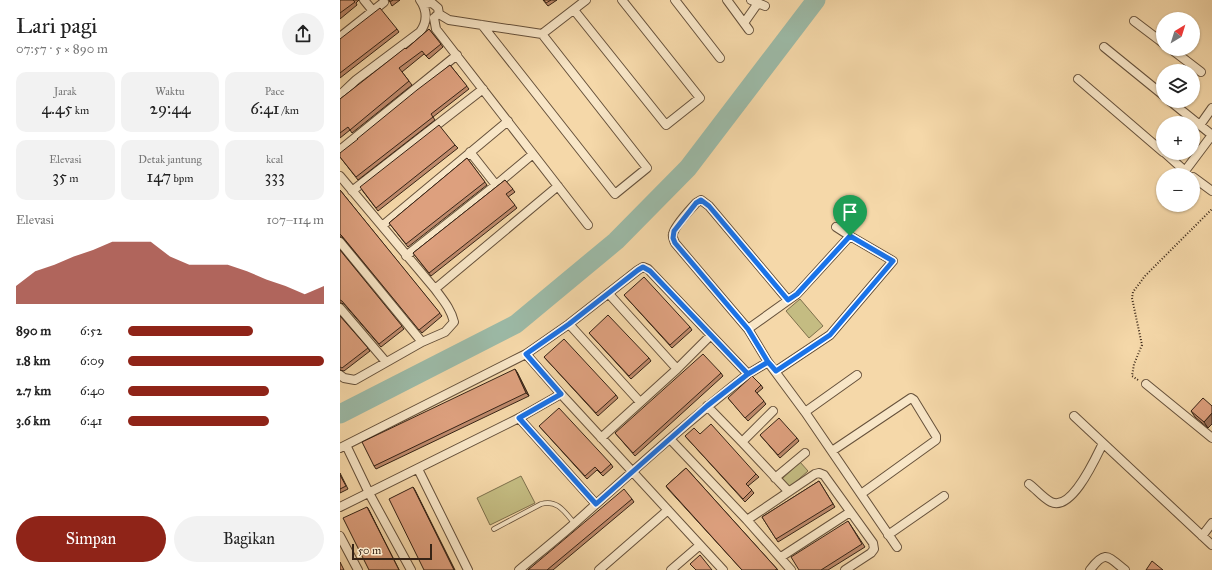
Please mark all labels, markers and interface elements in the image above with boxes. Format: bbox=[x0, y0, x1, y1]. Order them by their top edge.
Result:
text: Lari pagi bbox=[16, 12, 97, 39]
north arrow bbox=[1156, 12, 1200, 56]
map controls bbox=[1156, 12, 1200, 212]
button: share bbox=[282, 13, 324, 55]
text: 07:57 · 5 × 890 m bbox=[16, 41, 108, 57]
button: layers bbox=[1156, 64, 1200, 108]
text: Jarak bbox=[54, 85, 77, 98]
text: Waktu bbox=[155, 85, 185, 98]
text: Pace bbox=[265, 85, 285, 98]
text: 4.45 bbox=[41, 98, 72, 119]
text: 29:44 bbox=[150, 98, 190, 119]
text: 6:41 bbox=[250, 98, 279, 119]
text: km bbox=[72, 104, 89, 117]
text: /km bbox=[279, 104, 299, 117]
button: + bbox=[1156, 116, 1200, 160]
text: Elevasi bbox=[49, 153, 81, 166]
text: Detak jantung bbox=[138, 153, 202, 166]
text: kcal bbox=[266, 153, 283, 166]
text: 35 bbox=[52, 166, 67, 187]
text: 147 bbox=[147, 166, 171, 187]
text: 333 bbox=[264, 166, 285, 187]
button: − bbox=[1156, 168, 1200, 212]
text: m bbox=[67, 172, 78, 185]
text: bpm bbox=[171, 172, 193, 185]
pin bbox=[833, 195, 867, 236]
icon: arrive bbox=[839, 201, 861, 223]
text: Elevasi bbox=[16, 212, 54, 228]
text: 107–114 m bbox=[266, 212, 324, 228]
text: 890 m bbox=[16, 323, 51, 339]
text: 6:52 bbox=[80, 323, 102, 339]
text: 1.8 km bbox=[16, 353, 51, 369]
text: 6:09 bbox=[80, 353, 105, 369]
text: 2.7 km bbox=[16, 383, 51, 399]
text: 6:40 bbox=[80, 383, 105, 399]
text: 3.6 km bbox=[16, 413, 50, 429]
text: 6:41 bbox=[80, 413, 102, 429]
button: Simpan bbox=[16, 516, 166, 562]
button: Bagikan bbox=[174, 516, 324, 562]
scale bar bbox=[352, 542, 432, 561]
text: 50 m bbox=[358, 544, 381, 557]

